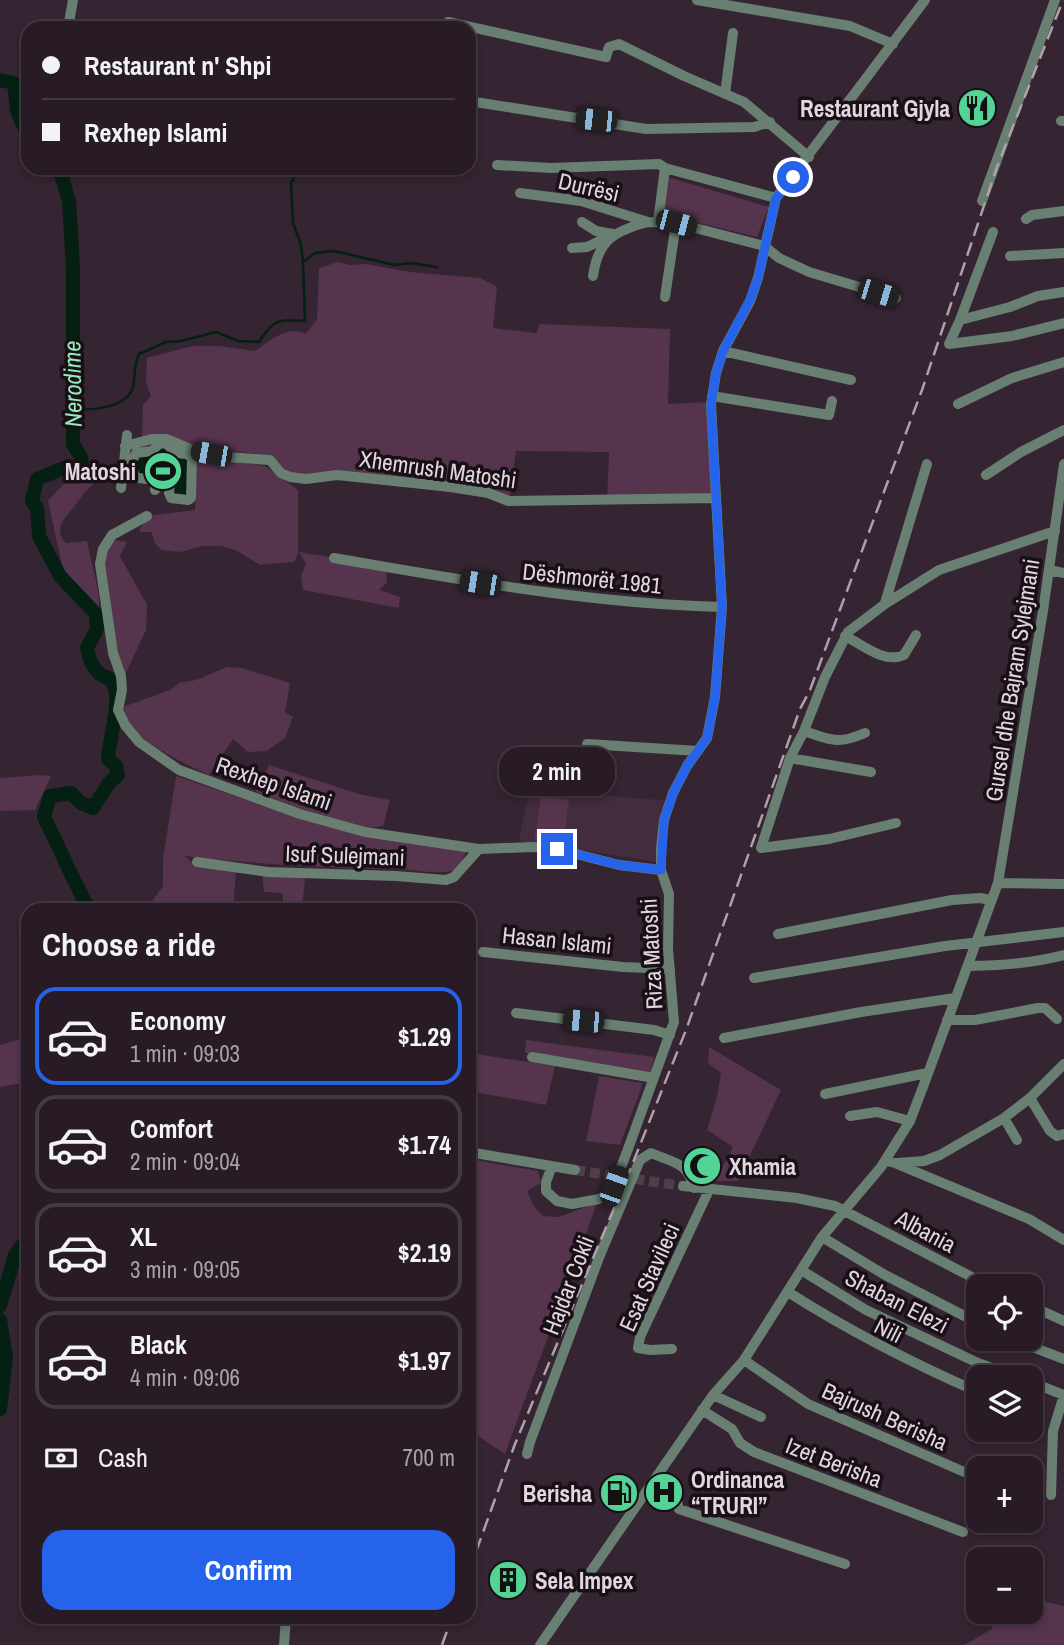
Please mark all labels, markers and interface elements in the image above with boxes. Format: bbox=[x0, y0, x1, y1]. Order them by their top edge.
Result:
text: Restaurant n' Shpi bbox=[84, 48, 272, 83]
restaurant icon: Restaurant Gjyla bbox=[956, 87, 998, 129]
place label: Restaurant Gjyla bbox=[800, 93, 950, 124]
car bbox=[575, 107, 618, 133]
text: Rexhep Islami bbox=[84, 115, 227, 150]
route start bbox=[777, 161, 809, 193]
street label: Durrësi bbox=[555, 165, 623, 209]
car bbox=[653, 207, 700, 239]
car bbox=[855, 277, 902, 309]
water label: Nerodime bbox=[55, 340, 89, 427]
car bbox=[189, 440, 234, 468]
street label: Xhemrush Matoshi bbox=[357, 443, 519, 495]
sports icon: Matoshi bbox=[142, 450, 184, 492]
place label: Matoshi bbox=[65, 456, 136, 487]
street label: Dëshmorët 1981 bbox=[521, 555, 663, 601]
street label: Gursel dhe Bajram Sylejmani bbox=[978, 556, 1046, 804]
car bbox=[458, 569, 503, 597]
callout: 2 min bbox=[499, 748, 615, 796]
street label: Rexhep Islami bbox=[212, 749, 336, 817]
text: 2 min bbox=[532, 756, 582, 787]
route end bbox=[541, 833, 573, 865]
street label: Isuf Sulejmani bbox=[285, 837, 405, 873]
street label: Riza Matoshi bbox=[633, 898, 669, 1010]
street label: Hasan Islami bbox=[501, 919, 613, 961]
text: Choose a ride bbox=[42, 923, 216, 966]
text: Economy bbox=[130, 1003, 226, 1038]
icon: car bbox=[46, 1005, 109, 1068]
car bbox=[562, 1009, 605, 1033]
text: $1.29 bbox=[398, 1019, 451, 1054]
text: 1 min · 09:03 bbox=[130, 1038, 240, 1069]
text: Comfort bbox=[130, 1111, 213, 1146]
icon: car bbox=[46, 1113, 109, 1176]
text: $1.74 bbox=[398, 1127, 451, 1162]
mosque icon: Xhamia bbox=[681, 1145, 723, 1187]
text: 2 min · 09:04 bbox=[130, 1146, 240, 1177]
place label: Xhamia bbox=[729, 1151, 797, 1182]
car bbox=[597, 1163, 632, 1209]
street label: Albania bbox=[890, 1202, 962, 1260]
street label: Esat Stavileci bbox=[611, 1218, 687, 1336]
text: XL bbox=[130, 1219, 157, 1254]
icon: car bbox=[46, 1221, 109, 1284]
street label: Hajdar Cokli bbox=[535, 1231, 601, 1339]
text: $2.19 bbox=[398, 1235, 451, 1270]
text: 3 min · 09:05 bbox=[130, 1254, 240, 1285]
street label: Shaban Elezi bbox=[840, 1262, 954, 1340]
map controls bbox=[966, 1274, 1043, 1624]
button: locate bbox=[966, 1274, 1043, 1351]
street label: Nili bbox=[869, 1310, 909, 1350]
text: Black bbox=[130, 1327, 187, 1362]
icon: car bbox=[46, 1329, 109, 1392]
text: $1.97 bbox=[398, 1343, 451, 1378]
text: 4 min · 09:06 bbox=[130, 1362, 240, 1393]
button: layers bbox=[966, 1365, 1043, 1442]
street label: Bajrush Berisha bbox=[817, 1375, 953, 1458]
street label: Izet Berisha bbox=[781, 1429, 887, 1495]
icon: cash bbox=[42, 1439, 80, 1477]
text: Cash bbox=[98, 1440, 148, 1475]
text: 700 m bbox=[403, 1442, 455, 1473]
button: + bbox=[966, 1456, 1043, 1533]
place label: Ordinanca “TRURI” bbox=[691, 1464, 785, 1521]
hospital icon: Ordinanca “TRURI” bbox=[643, 1471, 685, 1513]
fuel station icon: Berisha bbox=[598, 1472, 640, 1514]
place label: Berisha bbox=[523, 1478, 593, 1509]
button: Confirm bbox=[42, 1530, 455, 1610]
button: − bbox=[966, 1547, 1043, 1624]
building icon: Sela Impex bbox=[487, 1559, 529, 1601]
place label: Sela Impex bbox=[535, 1565, 634, 1596]

